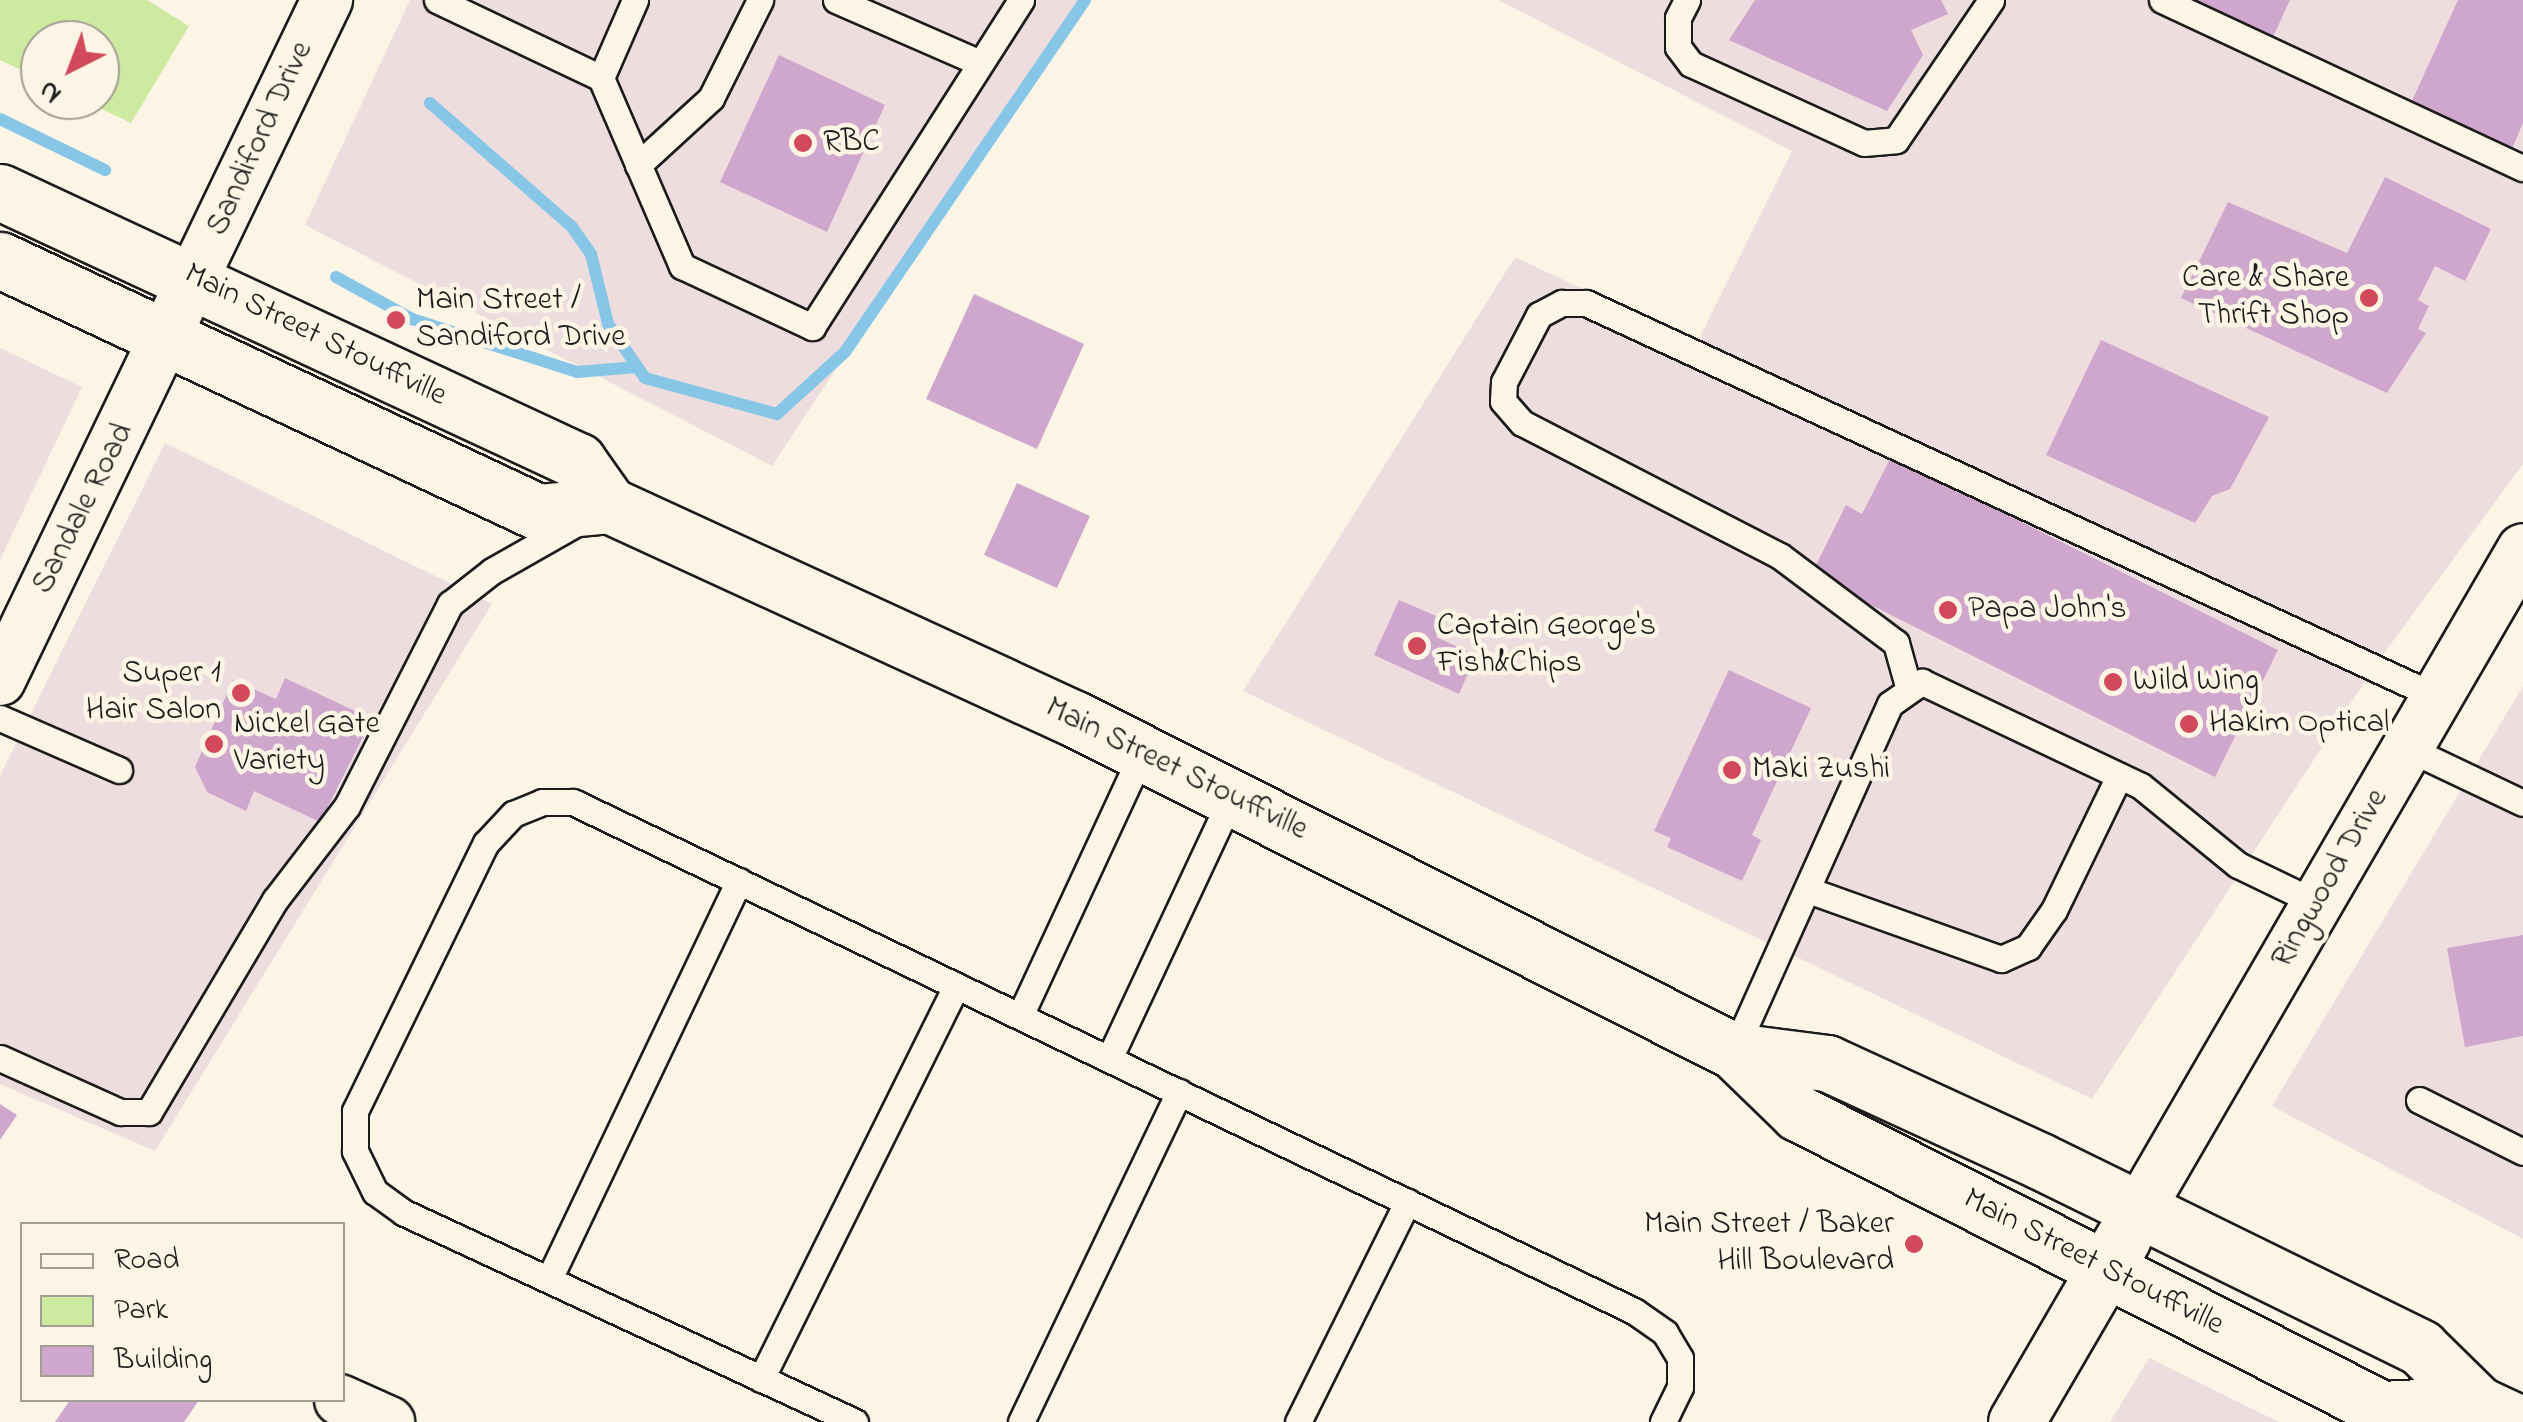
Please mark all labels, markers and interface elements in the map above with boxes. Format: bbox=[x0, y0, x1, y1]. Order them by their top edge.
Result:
north arrow bbox=[20, 20, 120, 120]
street label: Sandiford Drive bbox=[199, 36, 323, 242]
text: N bbox=[30, 70, 72, 113]
place label: RBC bbox=[823, 124, 880, 162]
marker: RBC bbox=[792, 132, 814, 154]
street label: Main Street Stouffville bbox=[178, 256, 452, 416]
place label: Care & Share Thrift Shop bbox=[2182, 261, 2349, 336]
place label: Main Street / Sandiford Drive bbox=[416, 283, 626, 358]
marker: Care & Share Thrift Shop bbox=[2358, 287, 2380, 309]
marker: Main Street / Sandiford Drive bbox=[385, 309, 407, 331]
street label: Sandale Road bbox=[25, 417, 143, 601]
place label: Papa John's bbox=[1968, 591, 2126, 629]
marker: Papa John's bbox=[1937, 599, 1959, 621]
place label: Captain George's Fish&Chips bbox=[1437, 609, 1656, 684]
marker: Captain George's Fish&Chips bbox=[1406, 635, 1428, 657]
place label: Super 1 Hair Salon bbox=[86, 656, 221, 731]
place label: Wild Wing bbox=[2133, 663, 2259, 701]
marker: Wild Wing bbox=[2102, 671, 2124, 693]
marker: Super 1 Hair Salon bbox=[230, 682, 252, 704]
street label: Main Street Stouffville bbox=[1039, 690, 1313, 850]
place label: Hakim Optical bbox=[2209, 705, 2389, 743]
place label: Nickel Gate Variety bbox=[234, 707, 380, 782]
marker: Hakim Optical bbox=[2178, 713, 2200, 735]
marker: Nickel Gate Variety bbox=[203, 733, 225, 755]
place label: Maki Zushi bbox=[1752, 751, 1890, 789]
marker: Maki Zushi bbox=[1721, 759, 1743, 781]
street label: Ringwood Drive bbox=[2264, 783, 2398, 975]
street label: Main Street Stouffville bbox=[1956, 1181, 2230, 1345]
place label: Main Street / Baker Hill Boulevard bbox=[1644, 1207, 1894, 1282]
legend bbox=[20, 1222, 345, 1402]
marker: Main Street / Baker Hill Boulevard bbox=[1903, 1233, 1925, 1255]
text: Road bbox=[114, 1239, 179, 1283]
text: Park bbox=[114, 1289, 168, 1333]
text: Building bbox=[114, 1339, 212, 1383]

